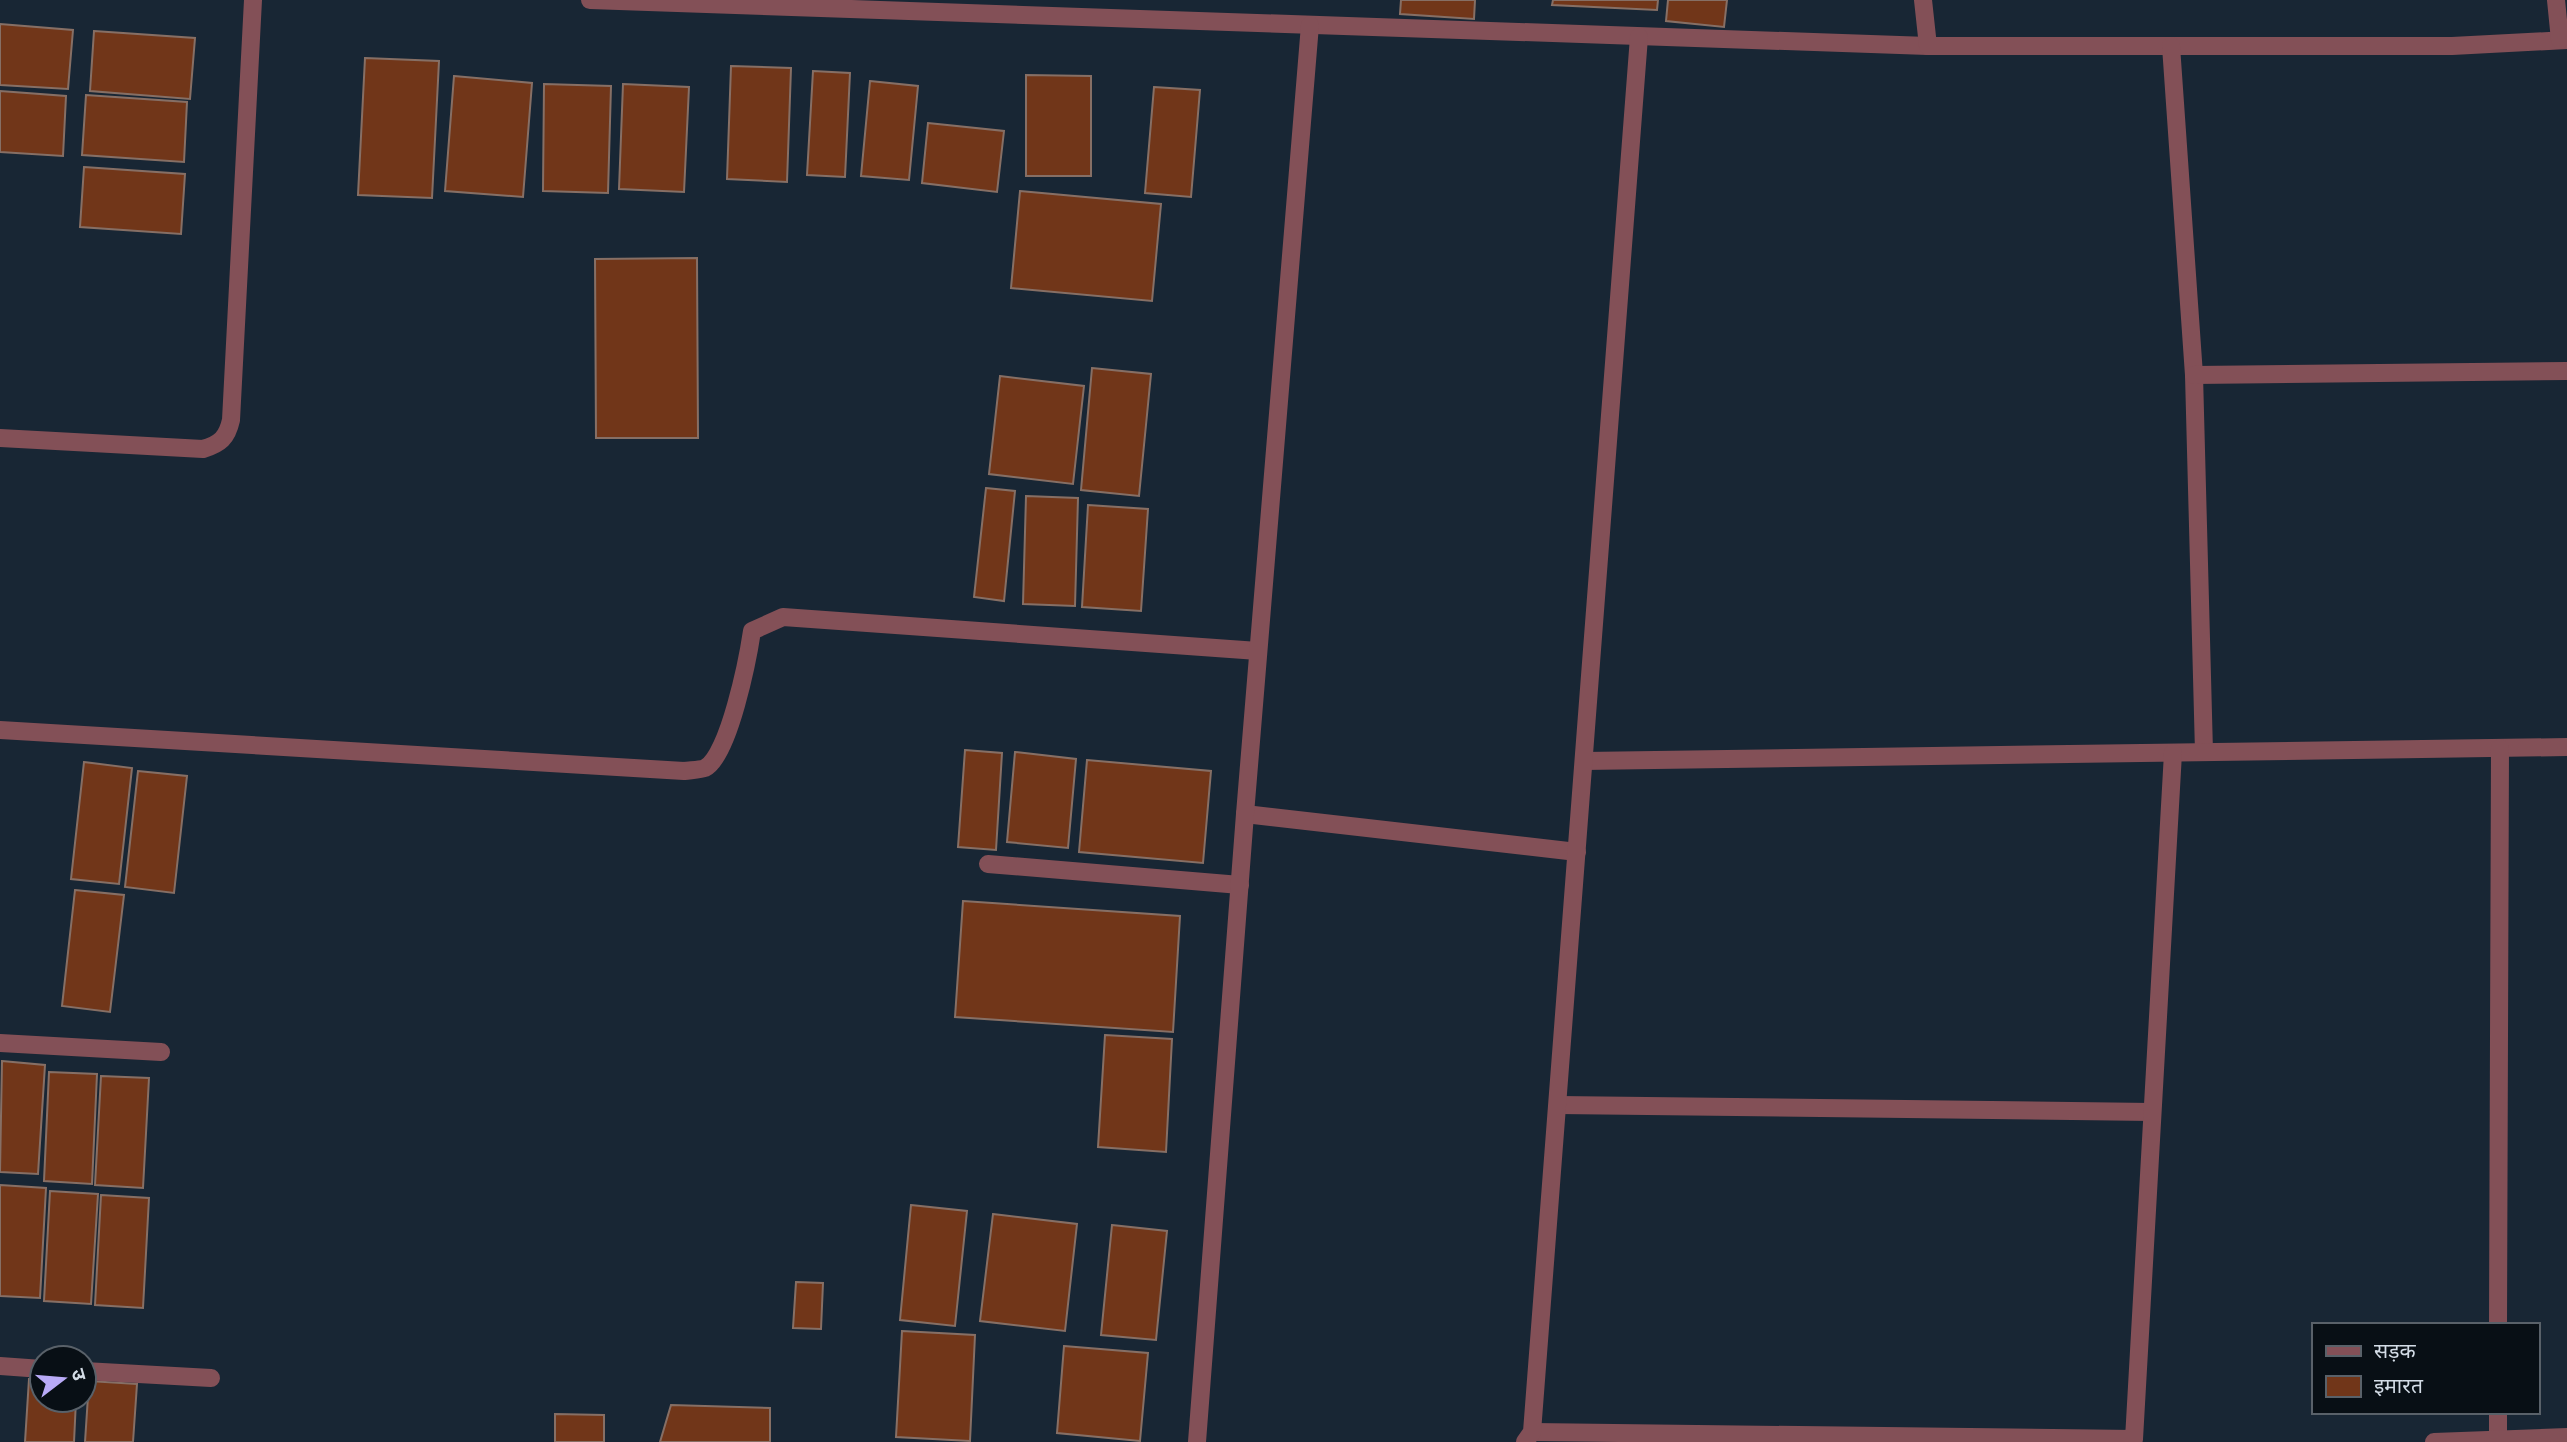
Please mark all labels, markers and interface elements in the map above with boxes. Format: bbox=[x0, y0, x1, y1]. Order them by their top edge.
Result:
legend bbox=[2312, 1323, 2539, 1414]
text: सड़क bbox=[2374, 1338, 2416, 1363]
north arrow bbox=[28, 1344, 98, 1414]
text: उ bbox=[66, 1366, 92, 1384]
text: इमारत bbox=[2374, 1373, 2424, 1398]

